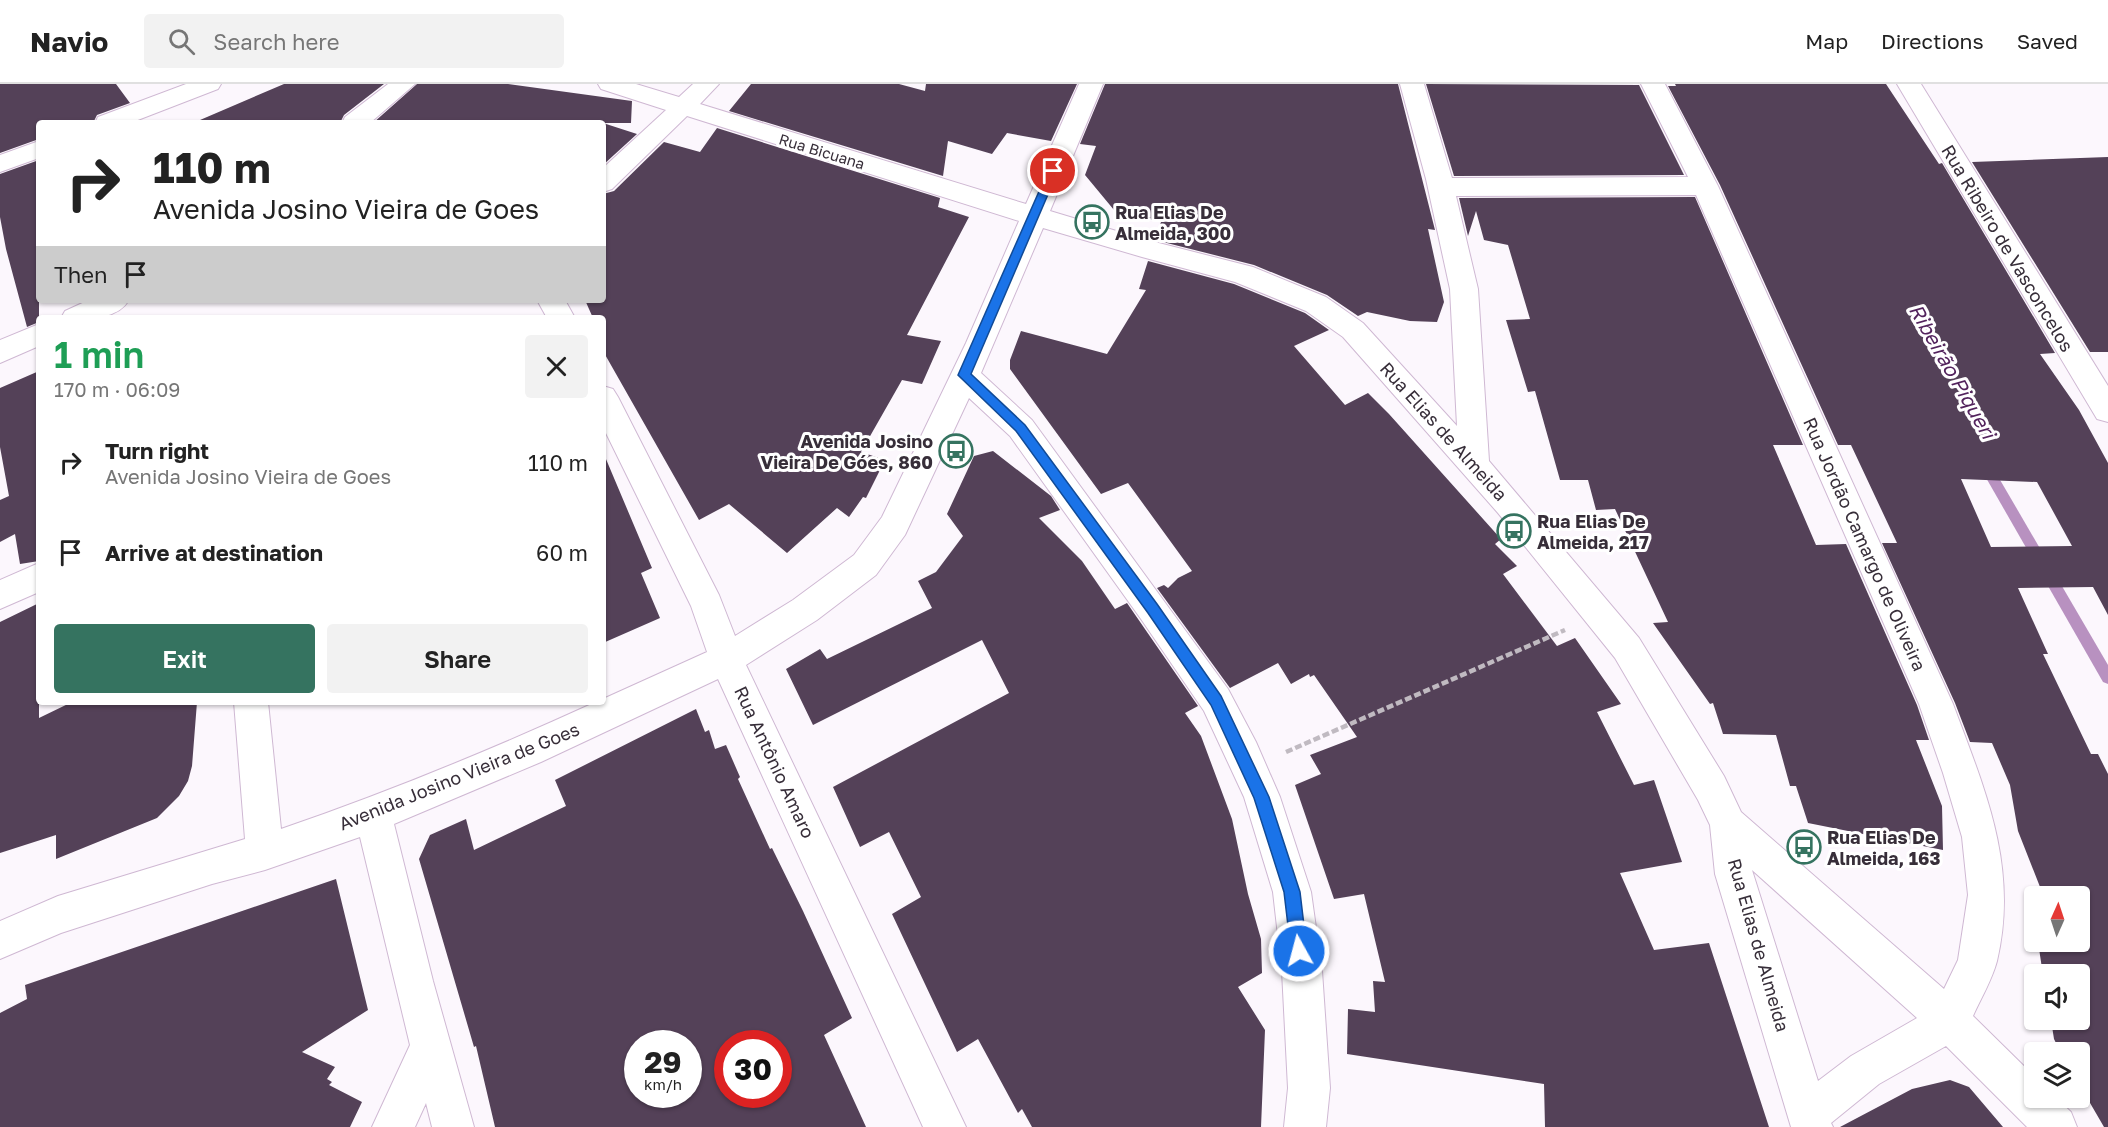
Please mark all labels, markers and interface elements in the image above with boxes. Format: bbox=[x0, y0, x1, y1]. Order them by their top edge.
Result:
search box bbox=[144, 14, 564, 68]
text: Navio bbox=[30, 25, 108, 58]
icon: search bbox=[165, 25, 198, 58]
text: Search here bbox=[213, 28, 339, 55]
text: Map bbox=[1805, 28, 1848, 54]
text: Directions bbox=[1881, 28, 1984, 54]
text: Saved bbox=[2017, 28, 2078, 54]
street label: Rua Bicuana bbox=[777, 129, 867, 173]
street label: Rua Ribeiro de Vasconcelos bbox=[1937, 141, 2079, 355]
text: 110 m bbox=[153, 142, 271, 192]
icon: right bbox=[54, 144, 132, 222]
pin bbox=[1027, 145, 1078, 196]
icon: arrive bbox=[1036, 154, 1069, 187]
text: Avenida Josino Vieira de Goes bbox=[153, 193, 539, 225]
place label: Rua Elias De Almeida, 300 bbox=[1115, 201, 1231, 244]
bus stop icon: Rua Elias De Almeida, 300 bbox=[1074, 204, 1110, 240]
icon: arrive bbox=[119, 258, 152, 291]
text: Then bbox=[54, 261, 107, 288]
water label: Ribeirão Piqueri bbox=[1905, 299, 2003, 445]
text: 1 min bbox=[54, 333, 144, 376]
button: close bbox=[525, 335, 588, 398]
street label: Rua Elias de Almeida bbox=[1376, 357, 1512, 505]
text: 170 m · 06:09 bbox=[54, 377, 180, 401]
street label: Rua Jordão Camargo de Oliveira bbox=[1799, 414, 1931, 674]
place label: Avenida Josino Vieira De Góes, 860 bbox=[760, 430, 933, 473]
bus stop icon: Avenida Josino Vieira De Góes, 860 bbox=[938, 433, 974, 469]
text: Turn right bbox=[105, 437, 209, 464]
icon: right bbox=[54, 446, 87, 479]
text: 110 m bbox=[528, 449, 588, 476]
text: Avenida Josino Vieira de Goes bbox=[105, 464, 391, 488]
place label: Rua Elias De Almeida, 217 bbox=[1537, 510, 1649, 553]
bus stop icon: Rua Elias De Almeida, 217 bbox=[1496, 513, 1532, 549]
icon: arrive bbox=[54, 536, 87, 569]
text: Arrive at destination bbox=[105, 539, 323, 566]
text: 60 m bbox=[536, 539, 588, 566]
button: Exit bbox=[54, 624, 315, 693]
button: Share bbox=[327, 624, 588, 693]
street label: Rua Antônio Amaro bbox=[730, 682, 820, 842]
street label: Avenida Josino Vieira de Goes bbox=[336, 718, 582, 834]
place label: Rua Elias De Almeida, 163 bbox=[1827, 826, 1940, 869]
bus stop icon: Rua Elias De Almeida, 163 bbox=[1786, 829, 1822, 865]
street label: Rua Elias de Almeida bbox=[1724, 856, 1794, 1034]
north arrow bbox=[2024, 886, 2090, 952]
map controls bbox=[2024, 886, 2090, 1108]
position arrow bbox=[1267, 919, 1331, 983]
button: sound bbox=[2024, 964, 2090, 1030]
speed limit sign: 30 bbox=[714, 1030, 792, 1108]
button: layers bbox=[2024, 1042, 2090, 1108]
text: 29 bbox=[644, 1044, 682, 1080]
text: km/h bbox=[644, 1075, 682, 1093]

